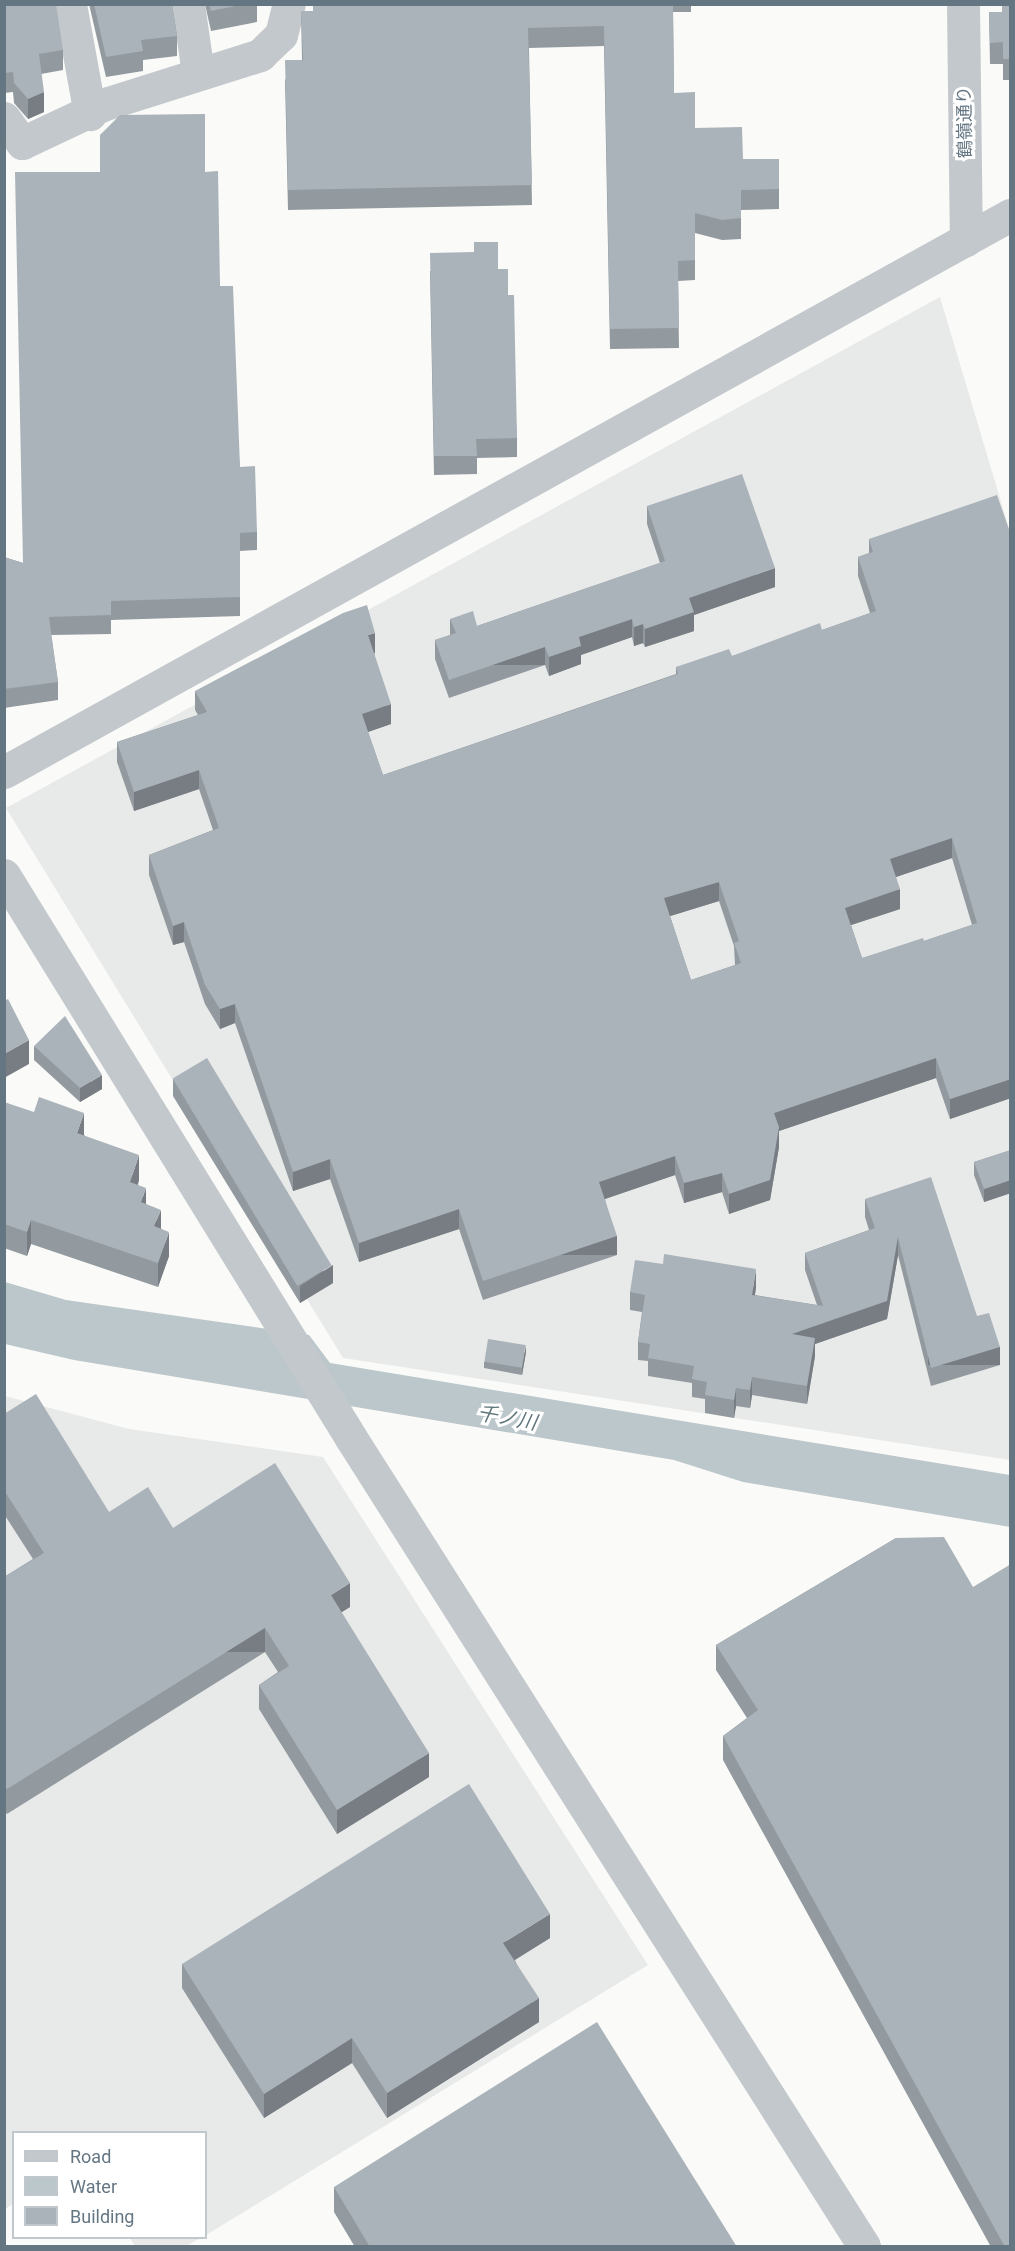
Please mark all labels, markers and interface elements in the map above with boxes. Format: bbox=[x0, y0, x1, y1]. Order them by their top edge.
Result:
street label: 鶴嶺通り bbox=[954, 86, 976, 158]
water label: 千ノ川 bbox=[475, 1401, 539, 1435]
legend bbox=[12, 2131, 207, 2239]
text: Road bbox=[70, 2146, 111, 2167]
text: Water bbox=[70, 2176, 117, 2197]
text: Building bbox=[70, 2206, 134, 2227]

